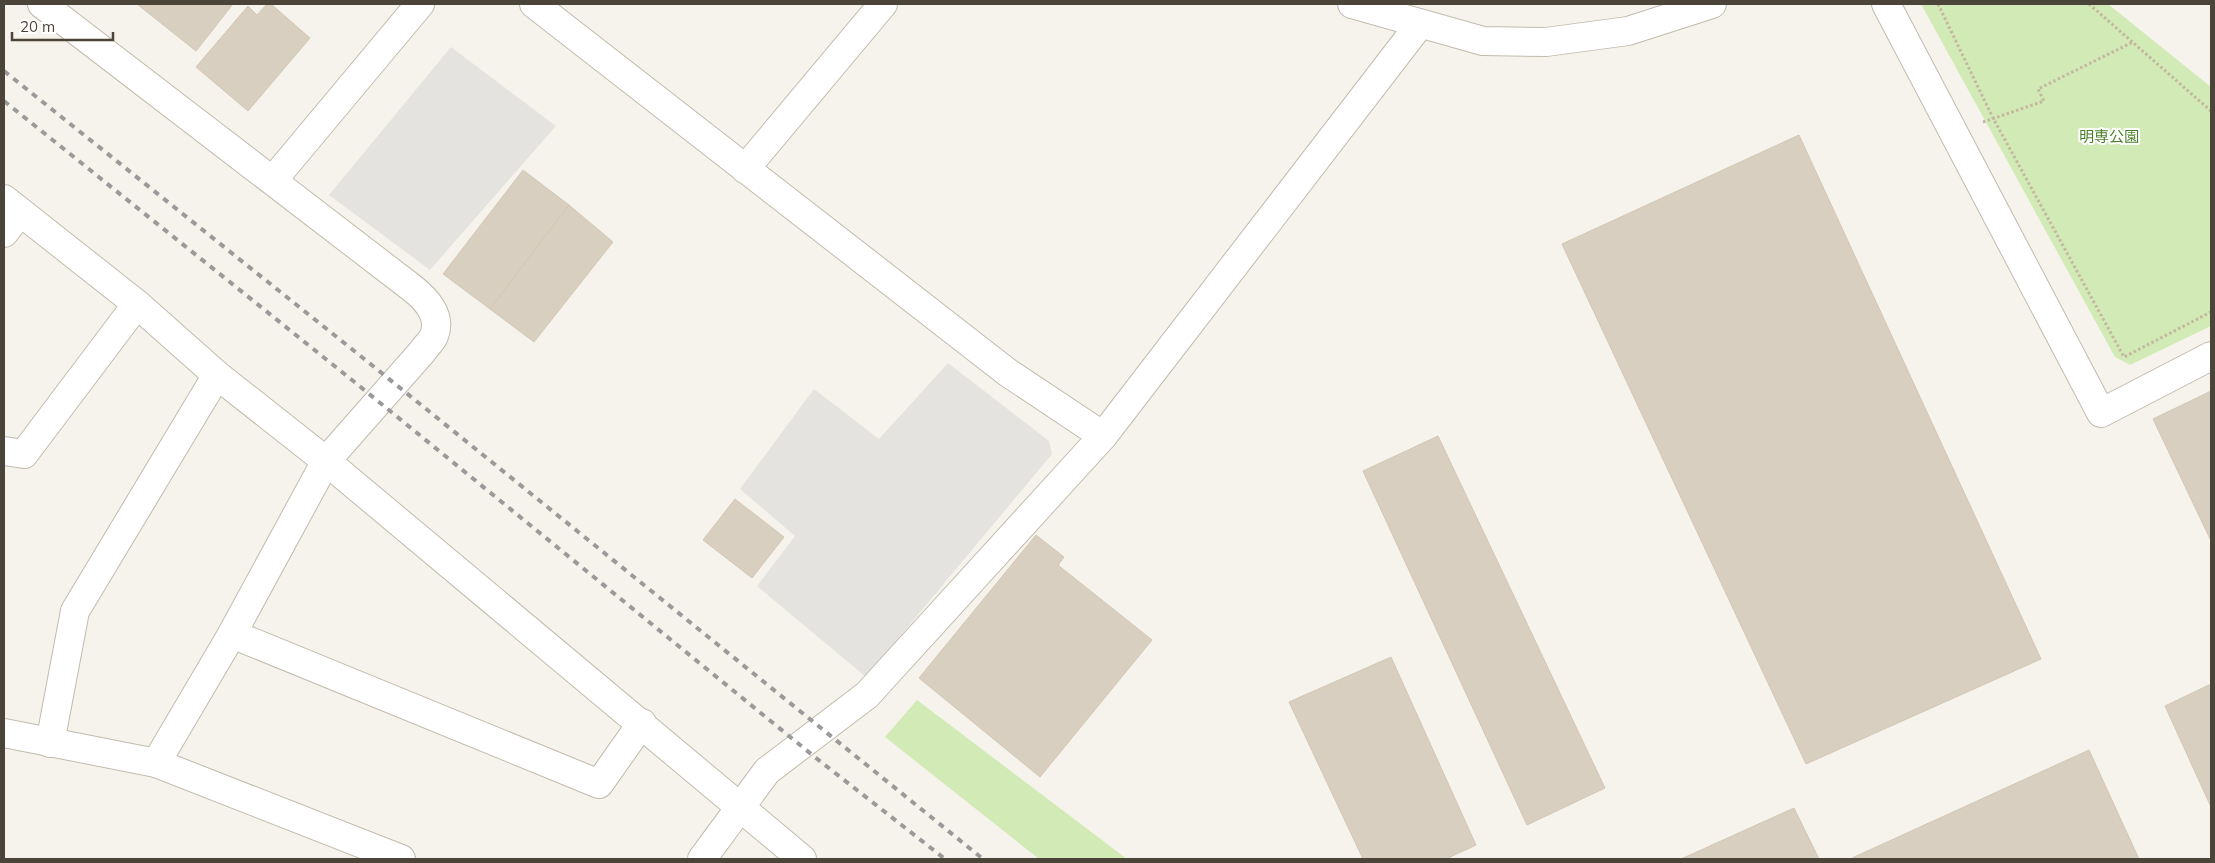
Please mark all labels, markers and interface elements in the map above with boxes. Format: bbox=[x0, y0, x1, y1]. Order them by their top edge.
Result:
scale bar bbox=[12, 10, 114, 42]
text: 20 m bbox=[20, 17, 55, 36]
park label: 明専公園 bbox=[2079, 127, 2139, 146]

